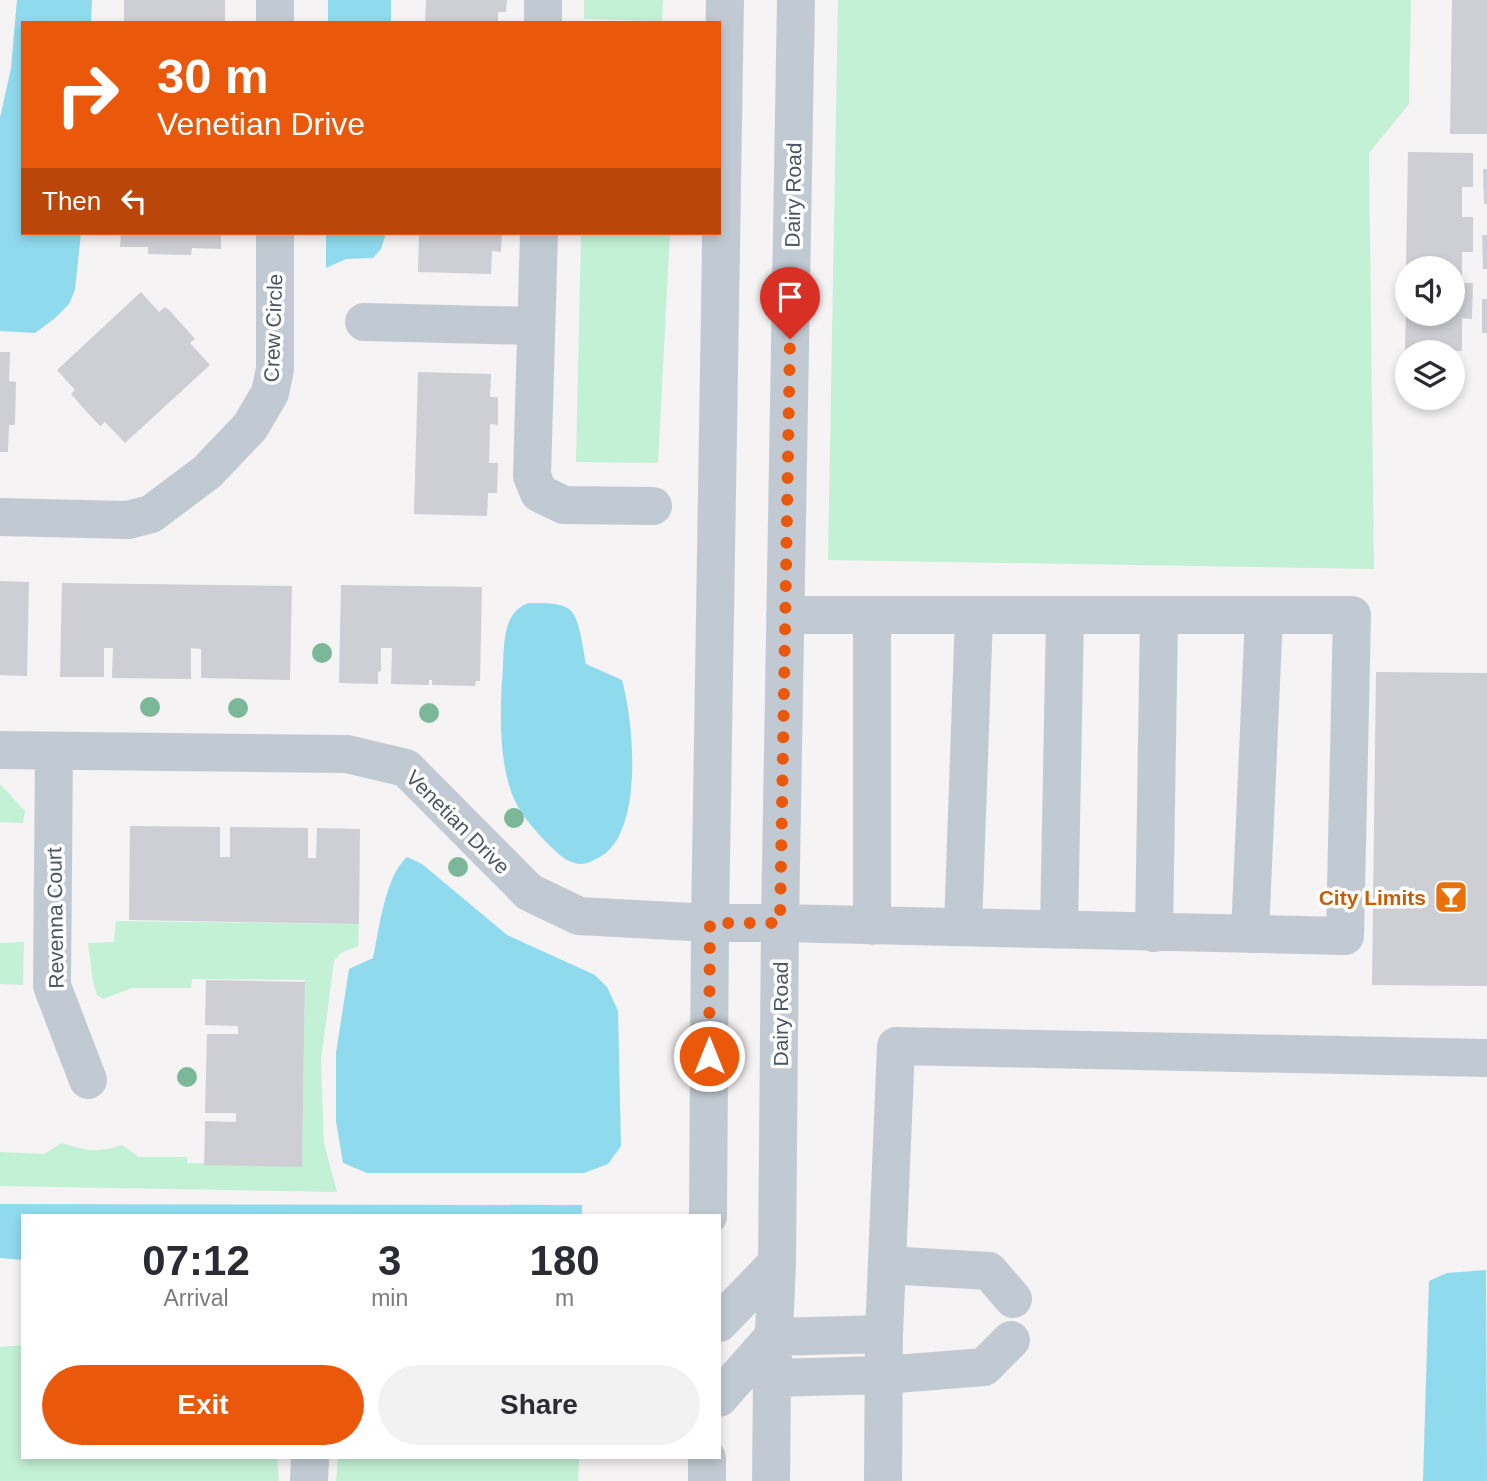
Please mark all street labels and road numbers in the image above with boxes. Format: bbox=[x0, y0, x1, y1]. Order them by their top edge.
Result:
street label: Dairy Road bbox=[781, 142, 805, 248]
street label: Crew Circle bbox=[260, 273, 286, 383]
street label: Venetian Drive bbox=[402, 766, 514, 878]
street label: Revenna Court bbox=[42, 847, 68, 989]
street label: Dairy Road bbox=[769, 961, 792, 1067]

